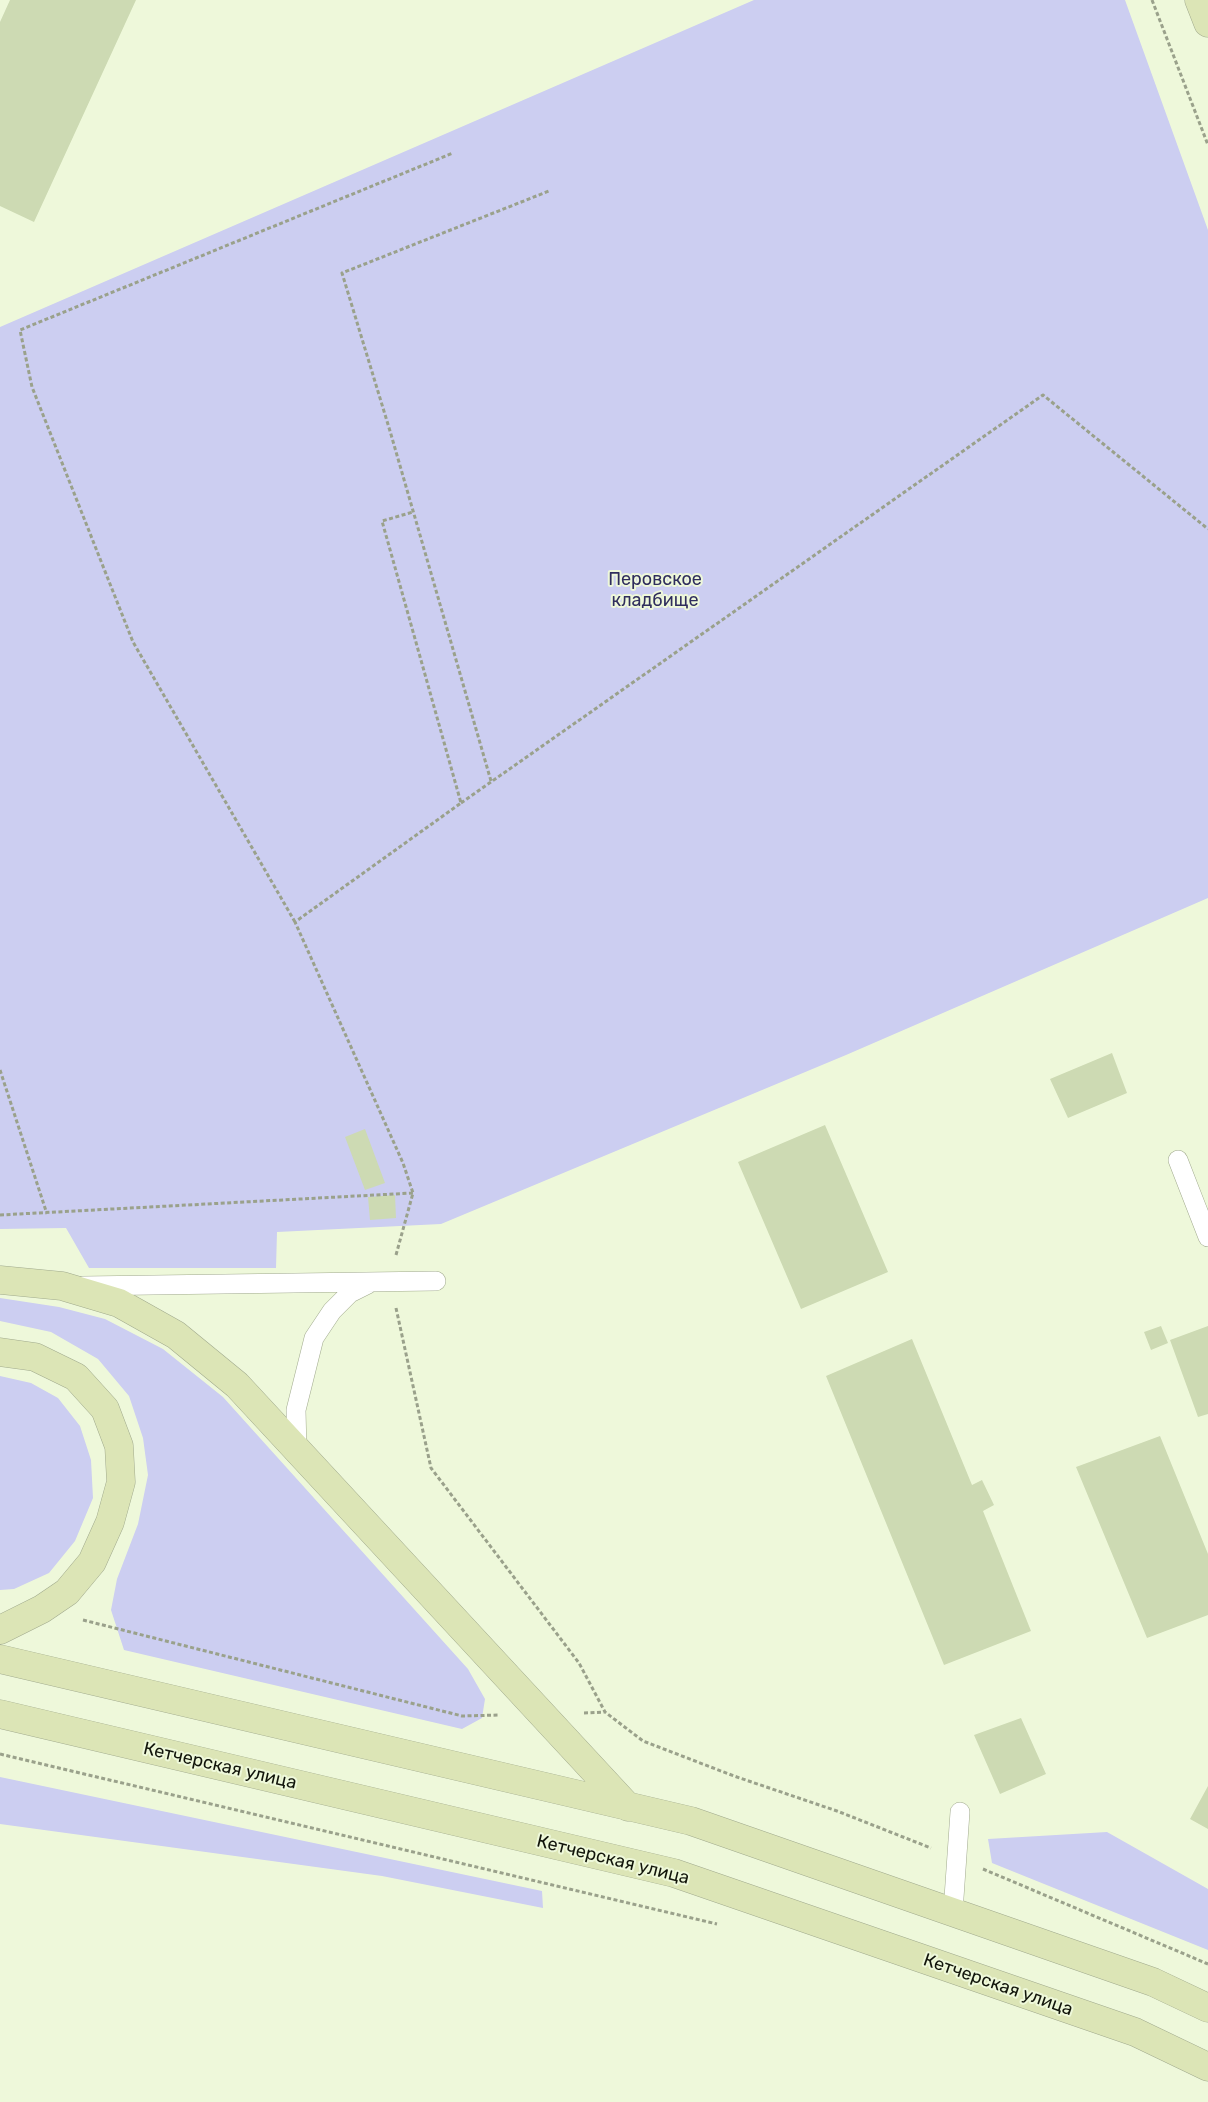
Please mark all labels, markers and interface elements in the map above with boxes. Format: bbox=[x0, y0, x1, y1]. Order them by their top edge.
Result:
park label: Перовское кладбище bbox=[608, 569, 702, 612]
street label: Кетчерская улица bbox=[141, 1738, 299, 1794]
street label: Кетчерская улица bbox=[534, 1831, 692, 1889]
street label: Кетчерская улица bbox=[920, 1949, 1076, 2021]

